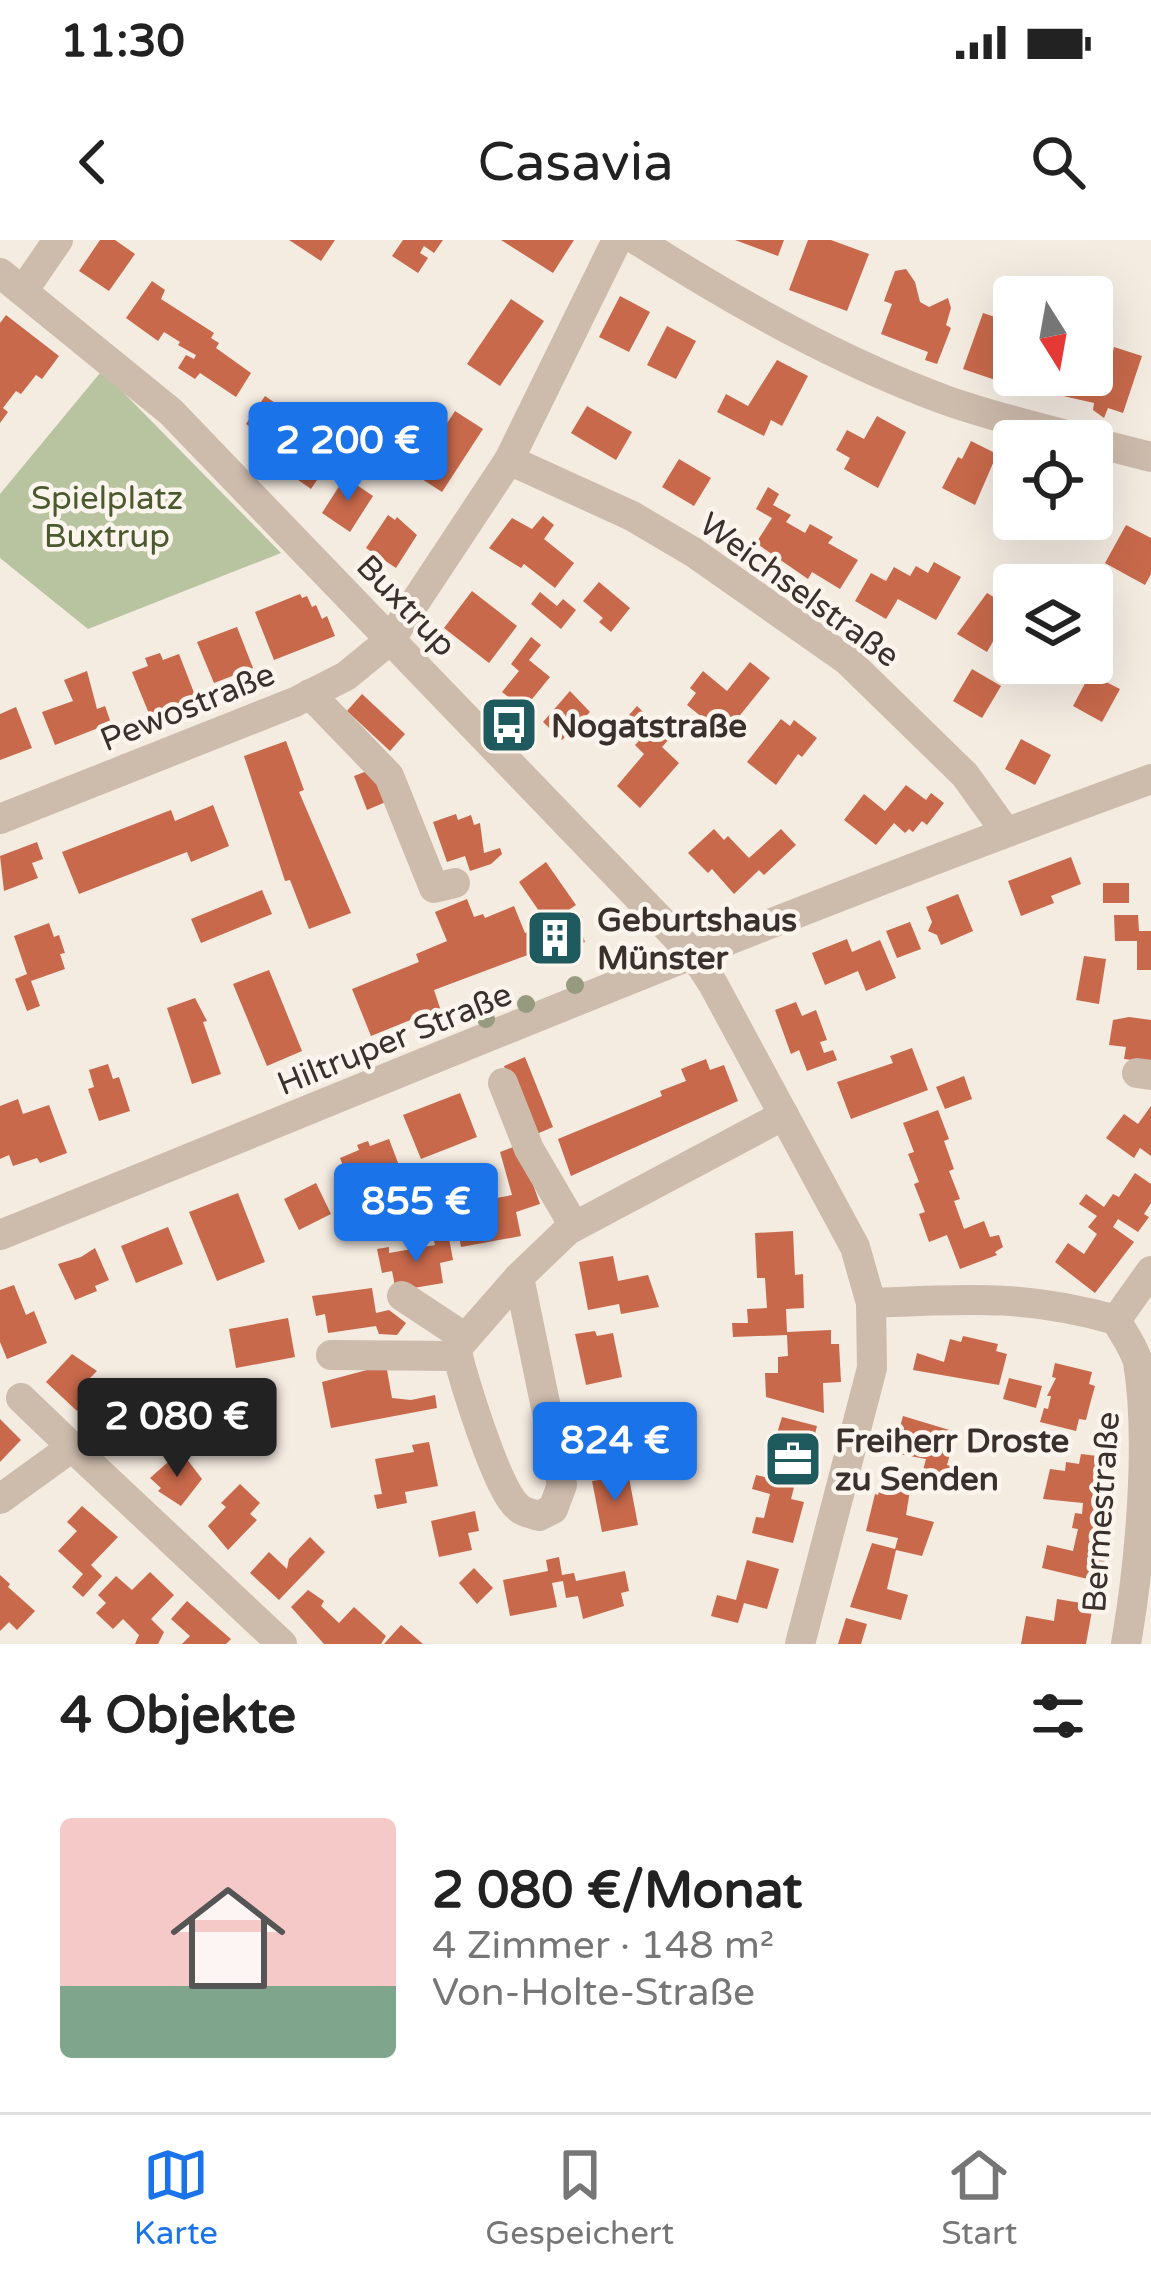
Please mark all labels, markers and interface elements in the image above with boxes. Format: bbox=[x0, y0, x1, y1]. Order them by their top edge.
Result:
text: 11:30 bbox=[60, 15, 185, 69]
icon: back bbox=[60, 129, 126, 195]
icon: search bbox=[1025, 129, 1091, 195]
text: Casavia bbox=[477, 130, 674, 195]
north arrow bbox=[993, 276, 1113, 396]
map controls bbox=[993, 276, 1113, 684]
pin: 2 200 € bbox=[237, 402, 459, 504]
text: 2 200 € bbox=[276, 417, 420, 464]
button: locate bbox=[993, 420, 1113, 540]
park label: Spielplatz Buxtrup bbox=[31, 479, 183, 556]
street label: Weichselstraße bbox=[692, 505, 907, 676]
street label: Buxtrup bbox=[348, 547, 464, 665]
button: layers bbox=[993, 564, 1113, 684]
street label: Pewostraße bbox=[95, 655, 280, 760]
bus stop icon: Nogatstraße bbox=[478, 694, 540, 756]
place label: Nogatstraße bbox=[551, 707, 747, 746]
place label: Geburtshaus Münster bbox=[597, 901, 797, 978]
building icon: Geburtshaus Münster bbox=[524, 907, 586, 969]
street label: Hiltruper Straße bbox=[272, 975, 517, 1104]
pin: 855 € bbox=[332, 1163, 500, 1265]
text: 855 € bbox=[361, 1178, 471, 1225]
pin: 2 080 € bbox=[66, 1378, 288, 1480]
text: 2 080 € bbox=[105, 1393, 249, 1440]
pin: 824 € bbox=[531, 1402, 699, 1504]
street label: Bermestraße bbox=[1075, 1410, 1128, 1614]
text: 824 € bbox=[560, 1417, 670, 1464]
place label: Freiherr Droste zu Senden bbox=[835, 1422, 1069, 1499]
office icon: Freiherr Droste zu Senden bbox=[762, 1428, 824, 1490]
icon: filters bbox=[1025, 1683, 1091, 1749]
text: 4 Objekte bbox=[60, 1685, 296, 1747]
text: 2 080 €/Monat bbox=[432, 1860, 802, 1922]
icon: home bbox=[156, 1866, 300, 2010]
text: 4 Zimmer · 148 m² bbox=[432, 1922, 774, 1969]
text: Von-Holte-Straße bbox=[432, 1969, 755, 2016]
tab: Karte bbox=[134, 2142, 218, 2253]
tab: Gespeichert bbox=[485, 2142, 674, 2253]
tab: Start bbox=[941, 2142, 1017, 2253]

